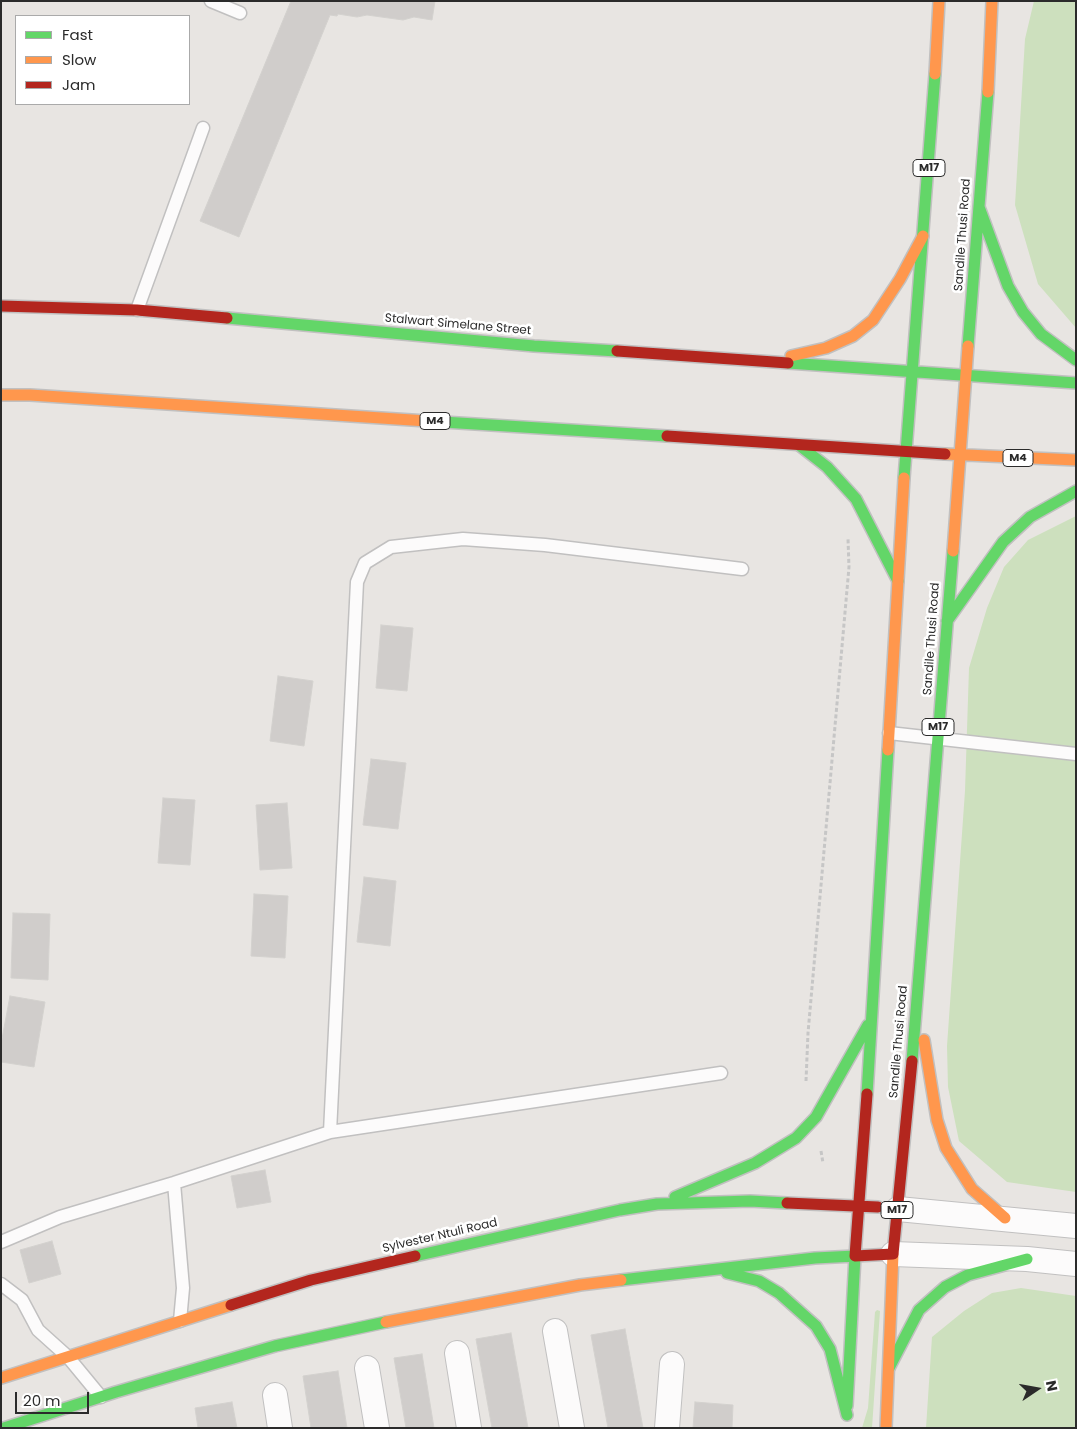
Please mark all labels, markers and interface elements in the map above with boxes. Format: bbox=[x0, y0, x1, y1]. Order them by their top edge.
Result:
legend bbox=[15, 15, 190, 105]
text: Fast bbox=[62, 24, 93, 45]
text: Slow bbox=[62, 49, 96, 70]
text: Jam bbox=[62, 74, 96, 95]
road number: M17 bbox=[913, 160, 945, 177]
street label: Sandile Thusi Road bbox=[952, 178, 974, 292]
street label: Stalwart Simelane Street bbox=[384, 311, 532, 339]
road number: M4 bbox=[420, 412, 450, 430]
road number: M4 bbox=[1003, 449, 1033, 466]
street label: Sandile Thusi Road bbox=[921, 582, 943, 696]
road number: M17 bbox=[922, 719, 954, 736]
street label: Sandile Thusi Road bbox=[887, 985, 911, 1099]
road number: M17 bbox=[881, 1202, 913, 1218]
street label: Sylvester Ntuli Road bbox=[381, 1216, 499, 1256]
north arrow bbox=[1012, 1364, 1062, 1414]
text: N bbox=[1041, 1379, 1063, 1393]
scale bar bbox=[18, 1382, 91, 1414]
text: 20 m bbox=[23, 1390, 61, 1411]

